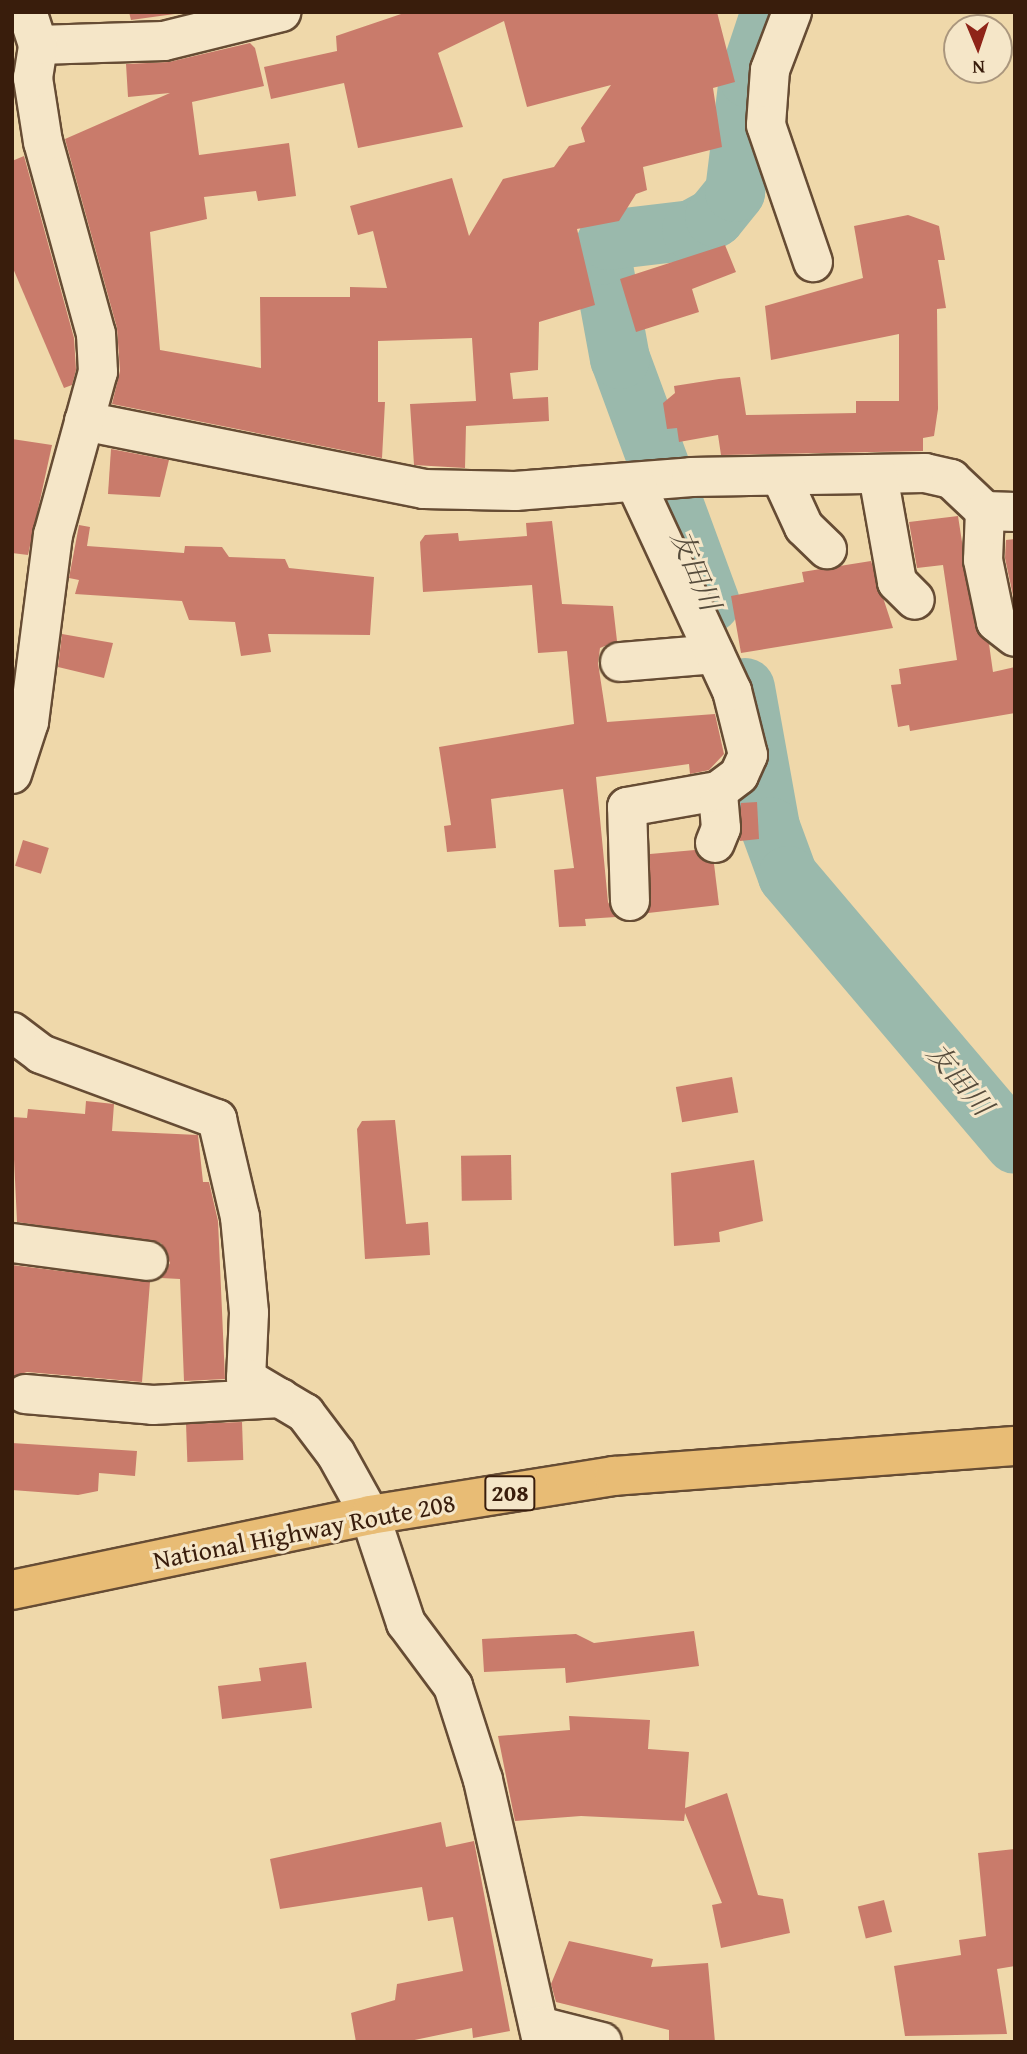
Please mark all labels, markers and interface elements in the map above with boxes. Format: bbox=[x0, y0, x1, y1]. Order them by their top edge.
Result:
north arrow bbox=[943, 14, 1013, 84]
text: N bbox=[972, 54, 986, 82]
water label: 友田川 bbox=[664, 525, 728, 615]
water label: 友田川 bbox=[920, 1036, 1000, 1122]
road number: 208 bbox=[484, 1472, 536, 1513]
street label: National Highway Route 208 bbox=[150, 1486, 458, 1576]

